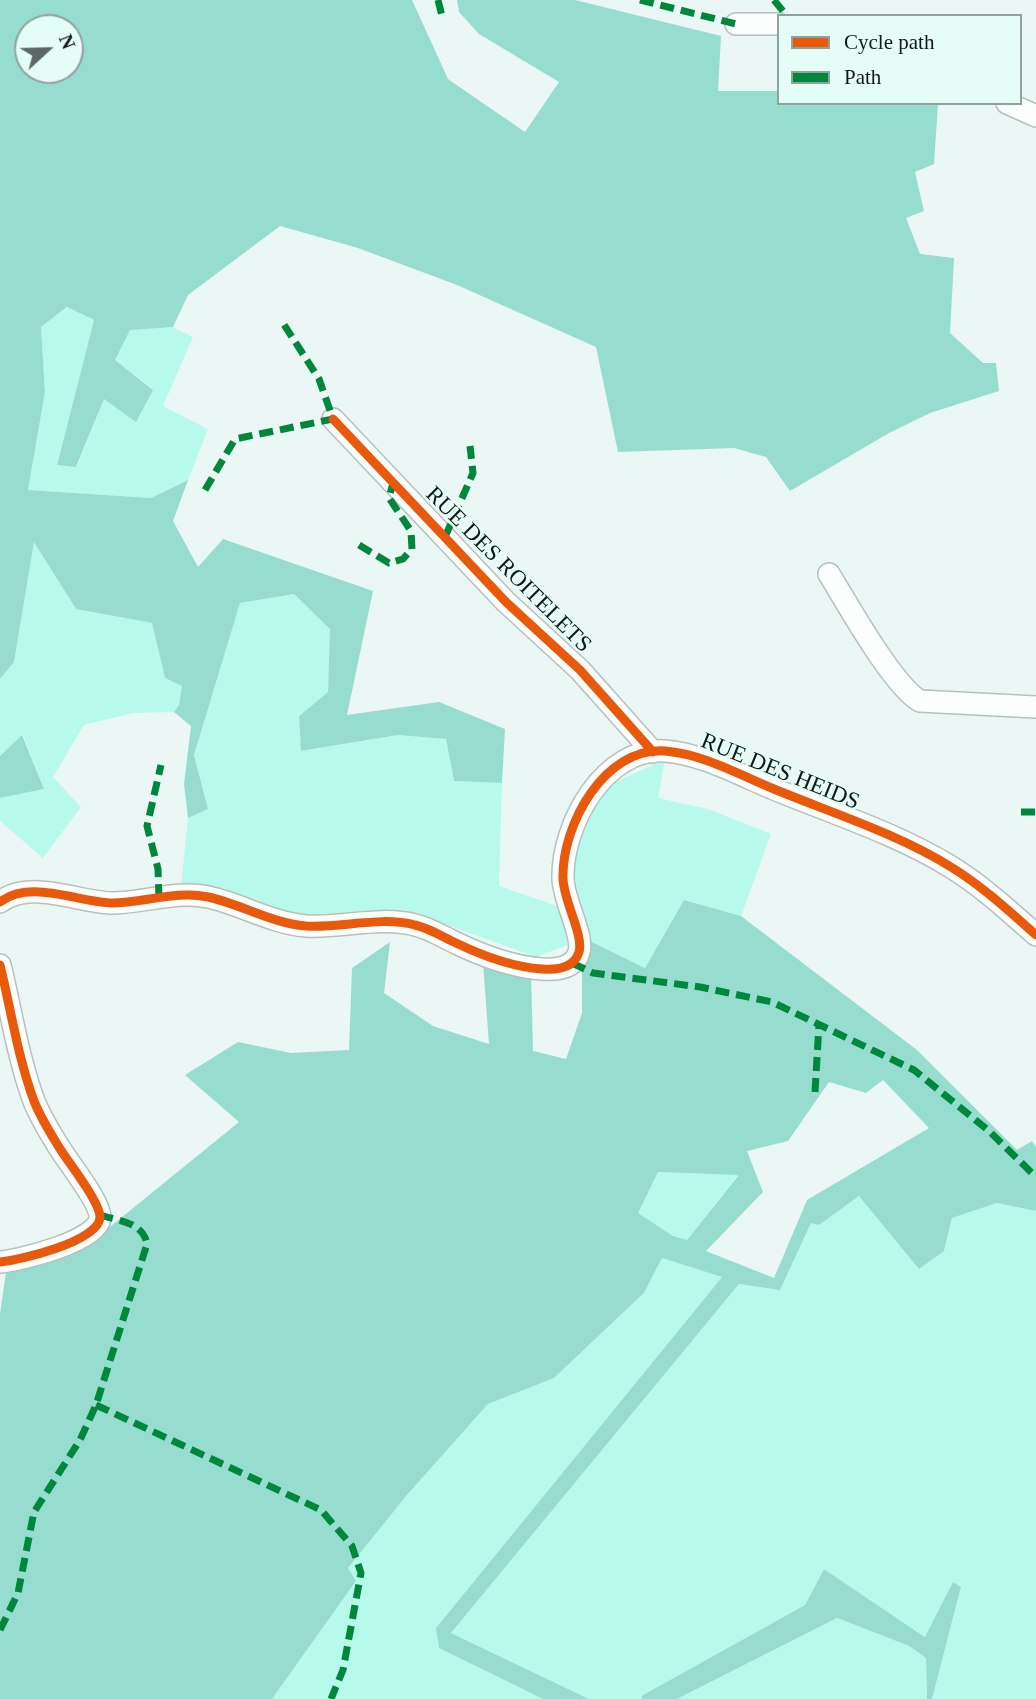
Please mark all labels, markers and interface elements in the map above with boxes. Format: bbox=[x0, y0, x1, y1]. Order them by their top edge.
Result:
north arrow bbox=[14, 14, 84, 84]
legend bbox=[777, 14, 1022, 105]
text: Cycle path bbox=[844, 30, 934, 54]
text: N bbox=[55, 31, 79, 52]
text: Path bbox=[844, 65, 881, 89]
street label: RUE DES ROITELETS bbox=[419, 481, 597, 659]
street label: RUE DES HEIDS bbox=[697, 728, 863, 816]

